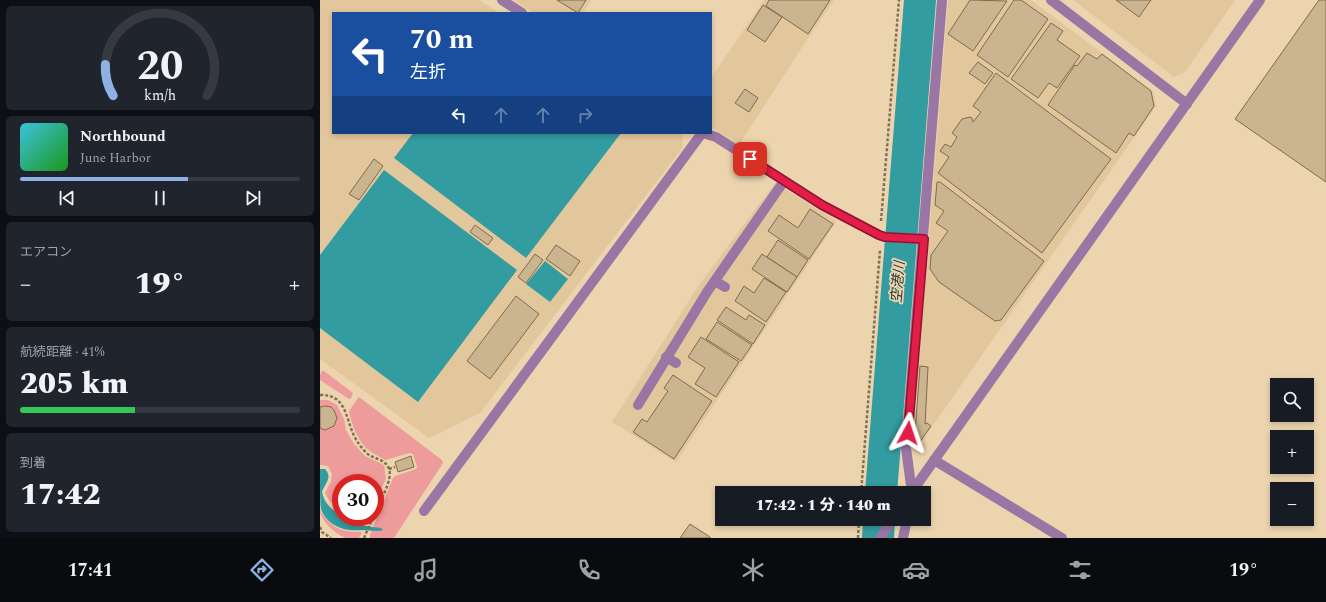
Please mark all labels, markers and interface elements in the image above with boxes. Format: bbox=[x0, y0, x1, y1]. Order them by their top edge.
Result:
text: 70 m bbox=[410, 18, 474, 61]
icon: left bbox=[344, 28, 396, 80]
text: 20 bbox=[137, 35, 183, 98]
text: 左折 bbox=[410, 59, 446, 86]
text: km/h bbox=[144, 85, 176, 107]
icon: left bbox=[448, 104, 470, 126]
icon: ahead bbox=[490, 104, 512, 126]
icon: ahead bbox=[532, 104, 554, 126]
icon: right bbox=[574, 104, 596, 126]
text: Northbound bbox=[80, 125, 166, 148]
pin bbox=[733, 142, 767, 176]
text: June Harbor bbox=[80, 148, 151, 168]
icon: arrive bbox=[739, 148, 761, 170]
icon: previous bbox=[56, 187, 78, 209]
icon: pause bbox=[149, 187, 171, 209]
icon: next bbox=[242, 187, 264, 209]
text: エアコン bbox=[20, 242, 72, 262]
water label: 空港川 bbox=[886, 258, 910, 304]
text: 19° bbox=[135, 261, 186, 307]
text: − bbox=[20, 268, 31, 301]
text: + bbox=[289, 268, 300, 301]
text: 航続距離 · 41% bbox=[20, 342, 105, 362]
text: 205 km bbox=[20, 361, 128, 407]
map controls bbox=[1270, 378, 1314, 526]
button: search bbox=[1270, 378, 1314, 422]
position arrow bbox=[887, 412, 929, 454]
button: + bbox=[1270, 430, 1314, 474]
text: 到着 bbox=[20, 453, 46, 473]
text: 17:42 bbox=[20, 472, 100, 518]
speed limit sign: 30 bbox=[332, 474, 384, 526]
button: − bbox=[1270, 482, 1314, 526]
text: 17:42 · 1 分 · 140 m bbox=[755, 494, 891, 517]
icon: directions bbox=[248, 556, 276, 584]
icon: music bbox=[412, 556, 440, 584]
icon: phone bbox=[575, 556, 603, 584]
icon: climate bbox=[739, 556, 767, 584]
icon: car bbox=[902, 556, 930, 584]
icon: filters bbox=[1066, 556, 1094, 584]
text: 17:41 bbox=[68, 557, 113, 584]
text: 19° bbox=[1229, 557, 1258, 584]

